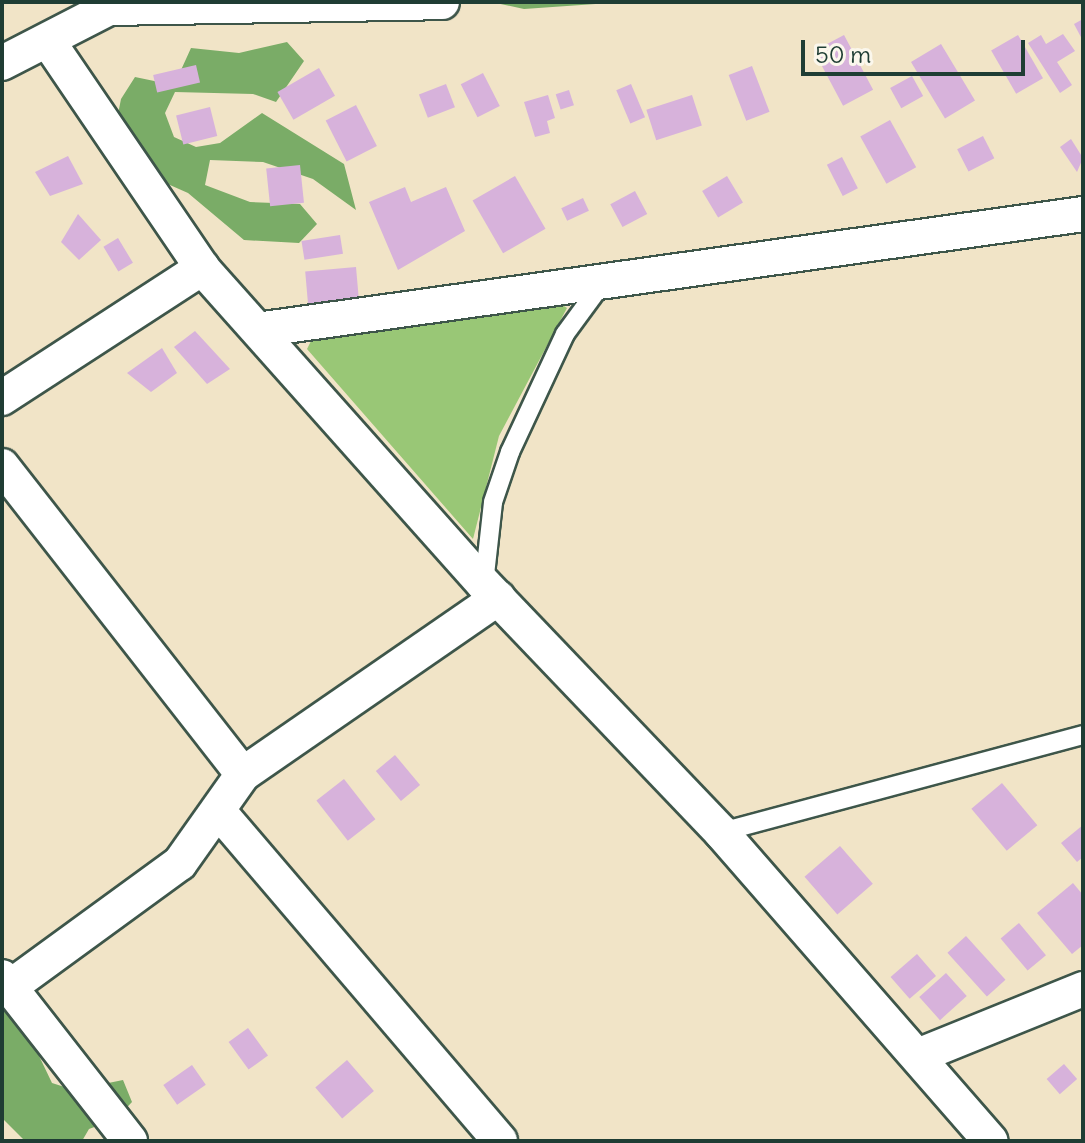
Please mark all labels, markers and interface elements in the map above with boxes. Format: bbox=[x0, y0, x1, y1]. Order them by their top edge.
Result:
scale bar bbox=[805, 24, 1029, 74]
text: 50 m bbox=[815, 39, 871, 69]

